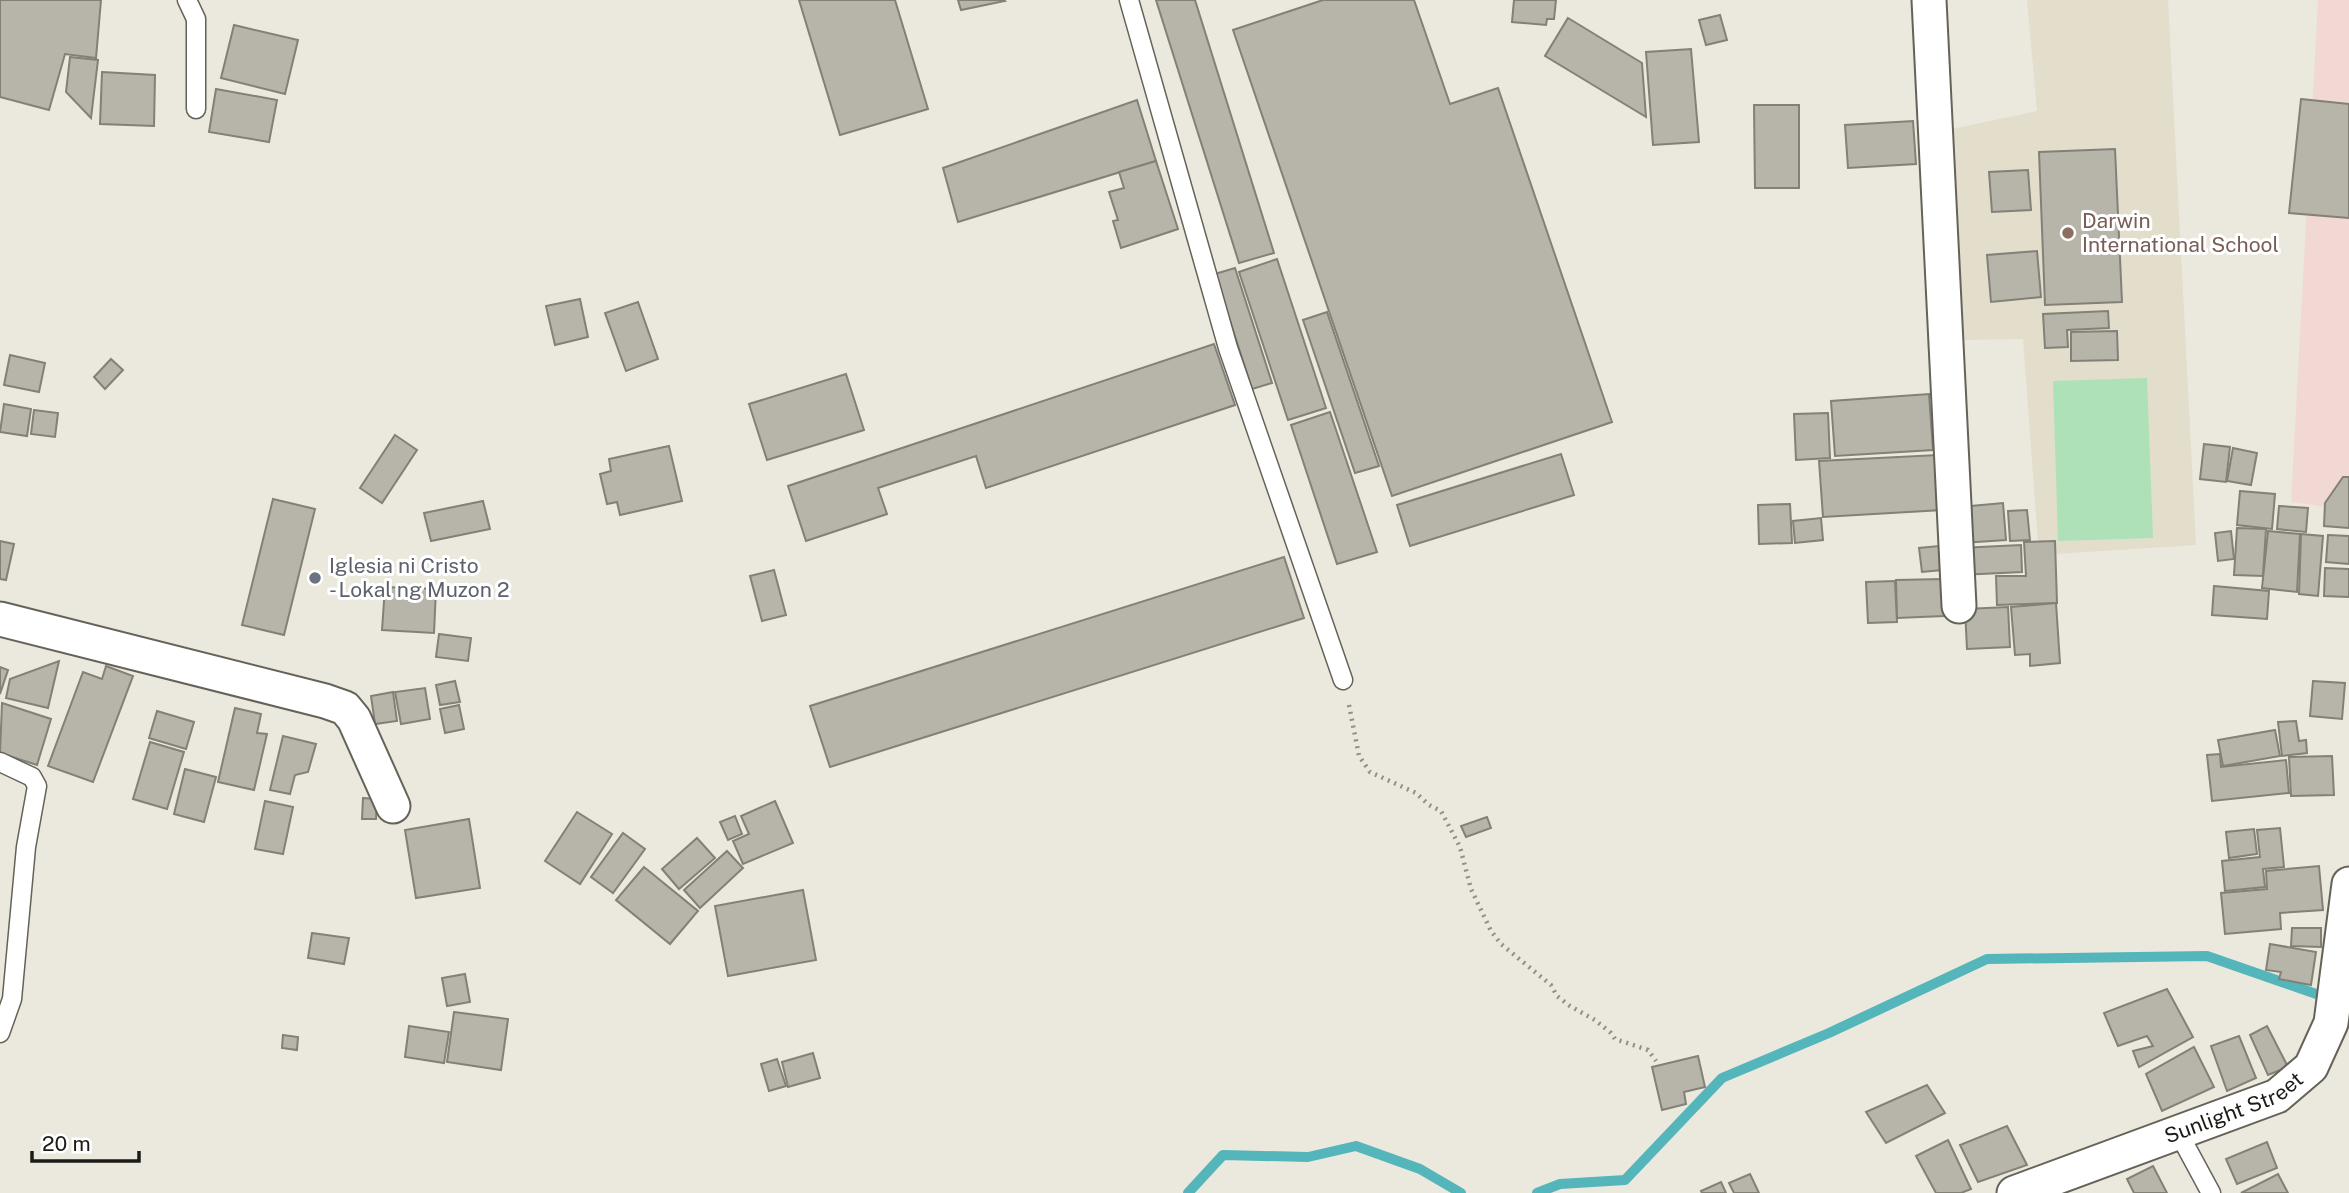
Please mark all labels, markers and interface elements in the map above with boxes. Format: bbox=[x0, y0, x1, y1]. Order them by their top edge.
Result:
place label: Darwin International School bbox=[2082, 208, 2279, 257]
marker: Darwin International School bbox=[2060, 225, 2076, 241]
place label: Iglesia ni Cristo - Lokal ng Muzon 2 bbox=[329, 553, 509, 602]
marker: Iglesia ni Cristo - Lokal ng Muzon 2 bbox=[307, 570, 323, 586]
street label: Sunlight Street bbox=[2161, 1066, 2308, 1148]
scale bar bbox=[32, 1120, 138, 1164]
text: 20 m bbox=[42, 1131, 91, 1156]

